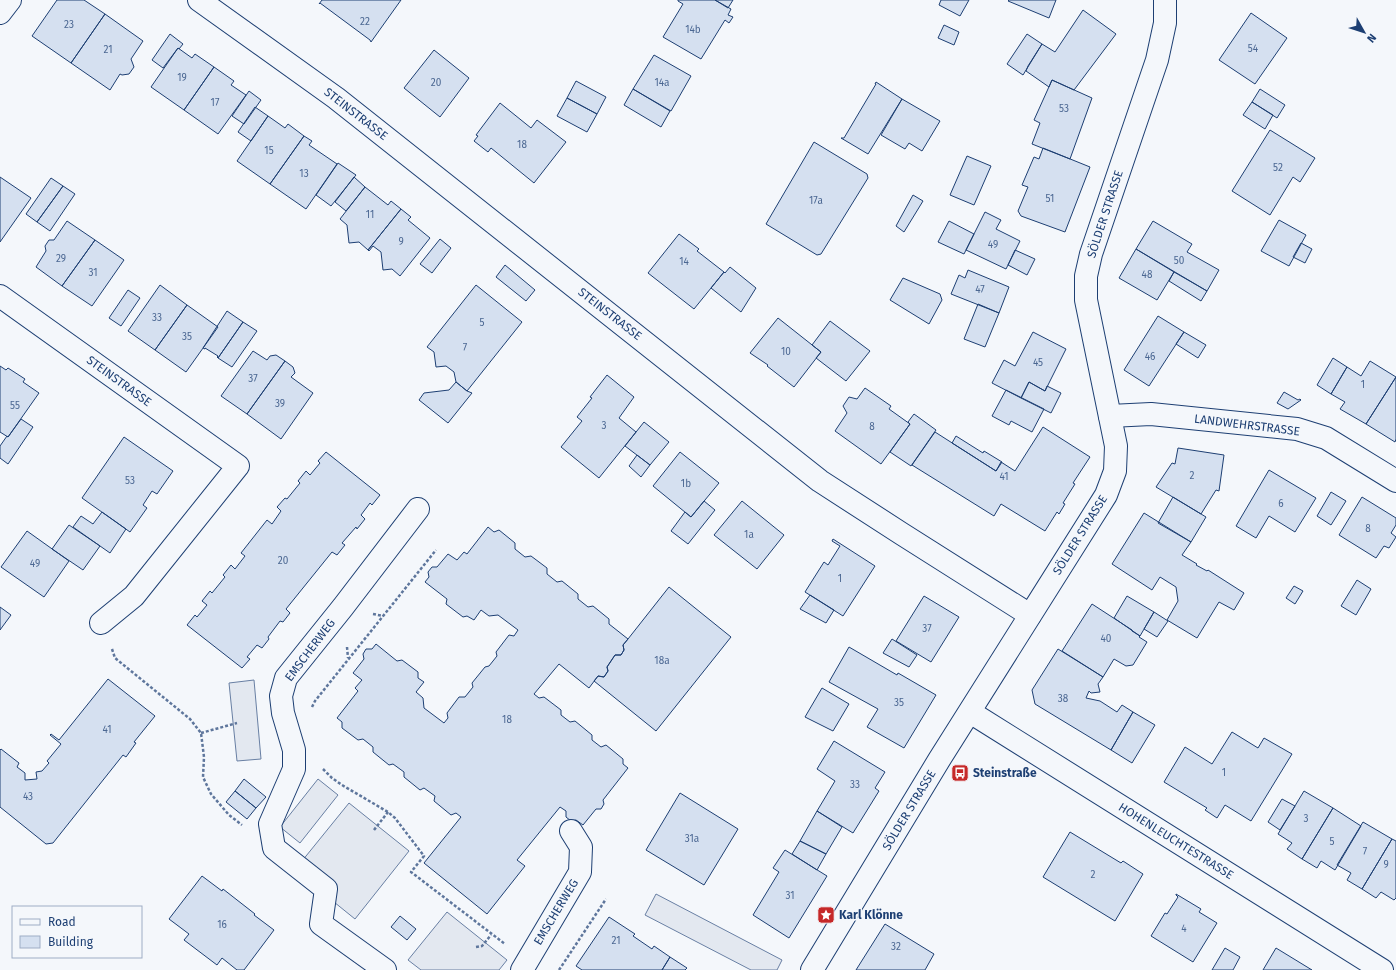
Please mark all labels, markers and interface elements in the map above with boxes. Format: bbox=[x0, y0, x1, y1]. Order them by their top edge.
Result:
north arrow bbox=[1344, 12, 1384, 52]
house number: 22 bbox=[360, 16, 370, 28]
house number: 23 bbox=[64, 19, 74, 31]
house number: 14b bbox=[685, 24, 701, 36]
text: N bbox=[1364, 31, 1379, 45]
house number: 54 bbox=[1248, 43, 1259, 55]
house number: 21 bbox=[103, 44, 113, 56]
house number: 19 bbox=[177, 72, 187, 84]
house number: 20 bbox=[431, 77, 442, 89]
house number: 14a bbox=[654, 77, 670, 89]
street label: STEINSTRASSE bbox=[322, 85, 390, 143]
house number: 17 bbox=[211, 97, 220, 109]
house number: 53 bbox=[1059, 103, 1069, 115]
house number: 18 bbox=[517, 139, 527, 151]
house number: 15 bbox=[264, 145, 274, 157]
house number: 52 bbox=[1273, 162, 1283, 174]
house number: 13 bbox=[299, 168, 309, 180]
street label: SÖLDER STRASSE bbox=[1082, 168, 1126, 260]
house number: 51 bbox=[1046, 193, 1054, 205]
house number: 17a bbox=[809, 195, 823, 207]
house number: 11 bbox=[366, 209, 374, 221]
house number: 9 bbox=[398, 236, 404, 248]
house number: 49 bbox=[988, 239, 998, 251]
house number: 29 bbox=[56, 253, 66, 265]
house number: 50 bbox=[1174, 255, 1185, 267]
house number: 14 bbox=[679, 256, 690, 268]
house number: 31 bbox=[88, 267, 98, 279]
house number: 48 bbox=[1142, 269, 1153, 281]
house number: 47 bbox=[975, 284, 985, 296]
street label: STEINSTRASSE bbox=[576, 285, 644, 343]
house number: 33 bbox=[152, 312, 162, 324]
house number: 5 bbox=[479, 317, 485, 329]
house number: 35 bbox=[182, 331, 192, 343]
house number: 7 bbox=[463, 342, 468, 354]
house number: 10 bbox=[781, 346, 791, 358]
house number: 46 bbox=[1145, 351, 1155, 363]
street label: STEINSTRASSE bbox=[84, 353, 154, 409]
house number: 45 bbox=[1033, 357, 1043, 369]
house number: 37 bbox=[248, 373, 258, 385]
house number: 1 bbox=[1361, 379, 1365, 391]
house number: 39 bbox=[275, 398, 285, 410]
house number: 55 bbox=[10, 400, 20, 412]
street label: LANDWEHRSTRASSE bbox=[1193, 412, 1301, 438]
house number: 3 bbox=[602, 420, 607, 432]
house number: 8 bbox=[869, 421, 875, 433]
house number: 2 bbox=[1190, 470, 1195, 482]
house number: 41 bbox=[999, 471, 1009, 483]
house number: 53 bbox=[125, 475, 135, 487]
house number: 1b bbox=[681, 478, 691, 490]
street label: SÖLDER STRASSE bbox=[1048, 491, 1110, 577]
house number: 6 bbox=[1278, 498, 1284, 510]
house number: 8 bbox=[1365, 523, 1371, 535]
house number: 1a bbox=[744, 529, 754, 541]
house number: 20 bbox=[278, 555, 289, 567]
house number: 49 bbox=[30, 558, 40, 570]
house number: 1 bbox=[838, 573, 842, 585]
street label: EMSCHERWEG bbox=[282, 616, 338, 684]
house number: 37 bbox=[922, 623, 932, 635]
house number: 40 bbox=[1101, 633, 1112, 645]
house number: 18a bbox=[654, 655, 670, 667]
house number: 38 bbox=[1058, 693, 1069, 705]
house number: 35 bbox=[894, 697, 904, 709]
house number: 18 bbox=[502, 714, 512, 726]
house number: 41 bbox=[102, 724, 112, 736]
bus stop icon: Steinstraße bbox=[950, 763, 970, 783]
street label: SÖLDER STRASSE bbox=[878, 766, 939, 853]
place label: Steinstraße bbox=[973, 766, 1037, 780]
house number: 1 bbox=[1222, 767, 1226, 779]
house number: 33 bbox=[850, 779, 860, 791]
house number: 43 bbox=[23, 791, 33, 803]
street label: HOHENLEUCHTESTRASSE bbox=[1116, 800, 1236, 882]
house number: 3 bbox=[1304, 813, 1309, 825]
house number: 31a bbox=[685, 833, 699, 845]
house number: 5 bbox=[1329, 836, 1335, 848]
house number: 7 bbox=[1363, 846, 1368, 858]
house number: 9 bbox=[1383, 859, 1389, 871]
house number: 2 bbox=[1091, 869, 1096, 881]
street label: EMSCHERWEG bbox=[531, 876, 581, 948]
house number: 31 bbox=[785, 890, 795, 902]
place icon: Karl Klönne bbox=[816, 905, 836, 925]
legend bbox=[12, 906, 142, 958]
place label: Karl Klönne bbox=[839, 908, 903, 922]
text: Road bbox=[48, 915, 76, 929]
house number: 16 bbox=[217, 919, 227, 931]
house number: 4 bbox=[1181, 923, 1187, 935]
text: Building bbox=[48, 935, 94, 949]
house number: 21 bbox=[611, 935, 621, 947]
house number: 32 bbox=[891, 941, 901, 953]

